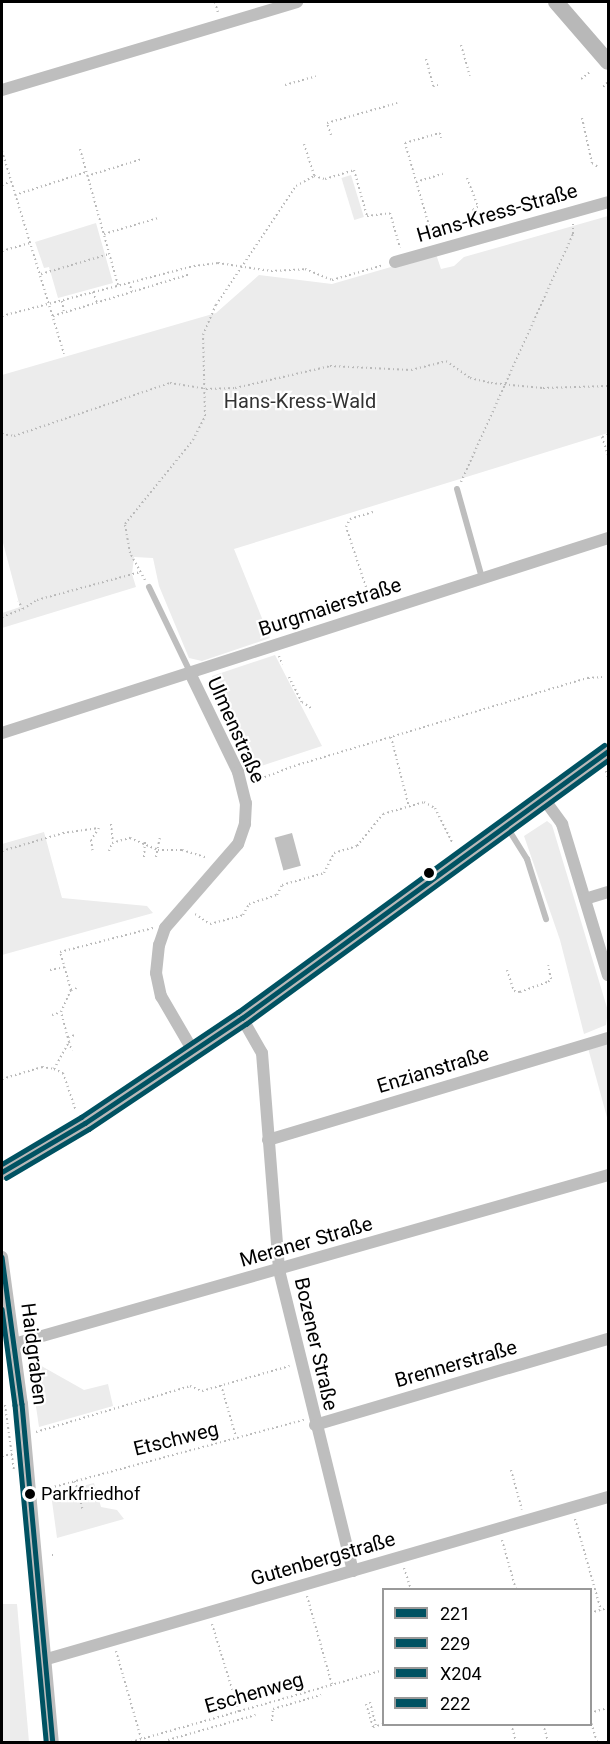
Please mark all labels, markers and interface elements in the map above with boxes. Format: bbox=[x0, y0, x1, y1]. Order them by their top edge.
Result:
street label: Hans-Kress-Straße bbox=[414, 179, 580, 247]
park label: Hans-Kress-Wald bbox=[224, 389, 376, 413]
street label: Burgmaierstraße bbox=[256, 573, 404, 641]
street label: Ulmenstraße bbox=[202, 673, 270, 787]
unlabelled marker bbox=[423, 867, 435, 879]
street label: Enzianstraße bbox=[374, 1042, 492, 1098]
street label: Meraner Straße bbox=[237, 1212, 375, 1272]
street label: Bozener Straße bbox=[289, 1275, 343, 1413]
street label: Haidgraben bbox=[16, 1302, 52, 1406]
street label: Brennerstraße bbox=[392, 1335, 520, 1393]
street label: Etschweg bbox=[131, 1417, 221, 1461]
place label: Parkfriedhof bbox=[41, 1483, 140, 1505]
marker: Parkfriedhof bbox=[24, 1488, 36, 1500]
street label: Gutenbergstraße bbox=[248, 1527, 398, 1591]
legend bbox=[382, 1588, 592, 1726]
text: 221 bbox=[440, 1603, 470, 1624]
text: 229 bbox=[440, 1633, 470, 1654]
text: X204 bbox=[440, 1663, 482, 1684]
street label: Eschenweg bbox=[202, 1667, 306, 1719]
text: 222 bbox=[440, 1693, 470, 1714]

